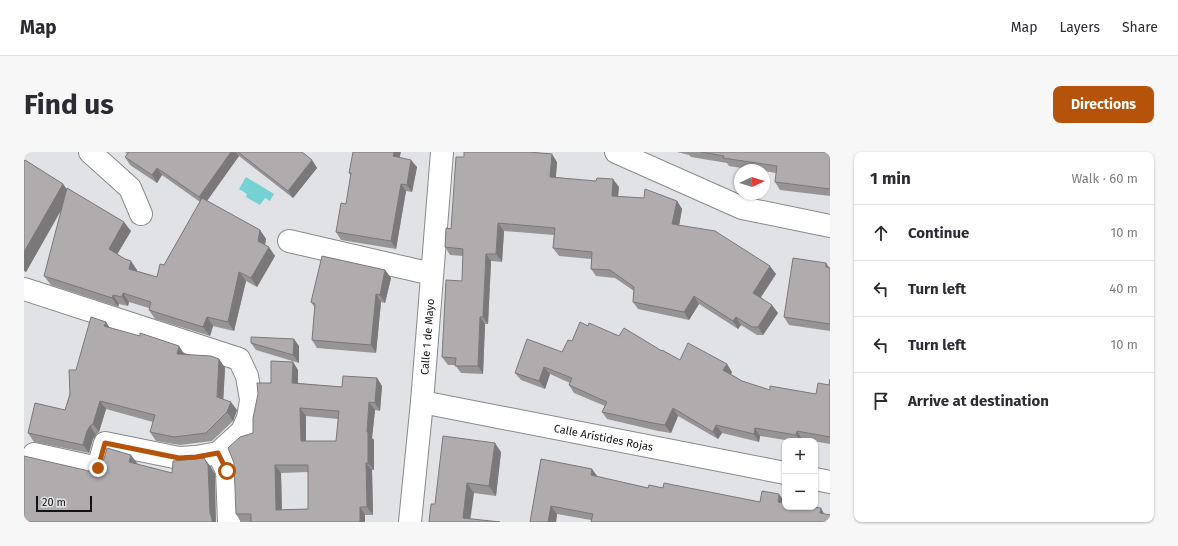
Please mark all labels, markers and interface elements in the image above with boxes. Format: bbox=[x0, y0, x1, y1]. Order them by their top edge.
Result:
text: Map bbox=[20, 16, 57, 39]
text: Map bbox=[1011, 19, 1037, 36]
text: Layers bbox=[1059, 19, 1100, 36]
text: Share bbox=[1122, 19, 1158, 36]
button: Directions bbox=[1053, 86, 1154, 123]
text: Find us bbox=[24, 88, 114, 121]
north arrow bbox=[734, 164, 770, 200]
text: 1 min bbox=[870, 168, 911, 189]
text: Walk · 60 m bbox=[1071, 171, 1138, 186]
icon: ahead bbox=[870, 222, 892, 244]
text: Continue bbox=[908, 224, 969, 242]
text: 10 m bbox=[1111, 225, 1138, 240]
icon: left bbox=[870, 278, 892, 300]
text: Turn left bbox=[908, 280, 966, 298]
text: 40 m bbox=[1109, 281, 1138, 296]
street label: Calle 1 de Mayo bbox=[418, 298, 437, 376]
icon: left bbox=[870, 334, 892, 356]
text: Turn left bbox=[908, 336, 966, 354]
text: 10 m bbox=[1111, 337, 1138, 352]
icon: arrive bbox=[870, 390, 892, 412]
text: Arrive at destination bbox=[908, 392, 1049, 410]
street label: Calle Arístides Rojas bbox=[553, 421, 654, 454]
map controls bbox=[782, 438, 818, 510]
button: + bbox=[782, 438, 818, 474]
route end bbox=[89, 459, 107, 477]
route start bbox=[218, 462, 236, 480]
button: − bbox=[782, 474, 818, 510]
scale bar bbox=[36, 494, 92, 513]
text: 20 m bbox=[42, 496, 66, 509]

